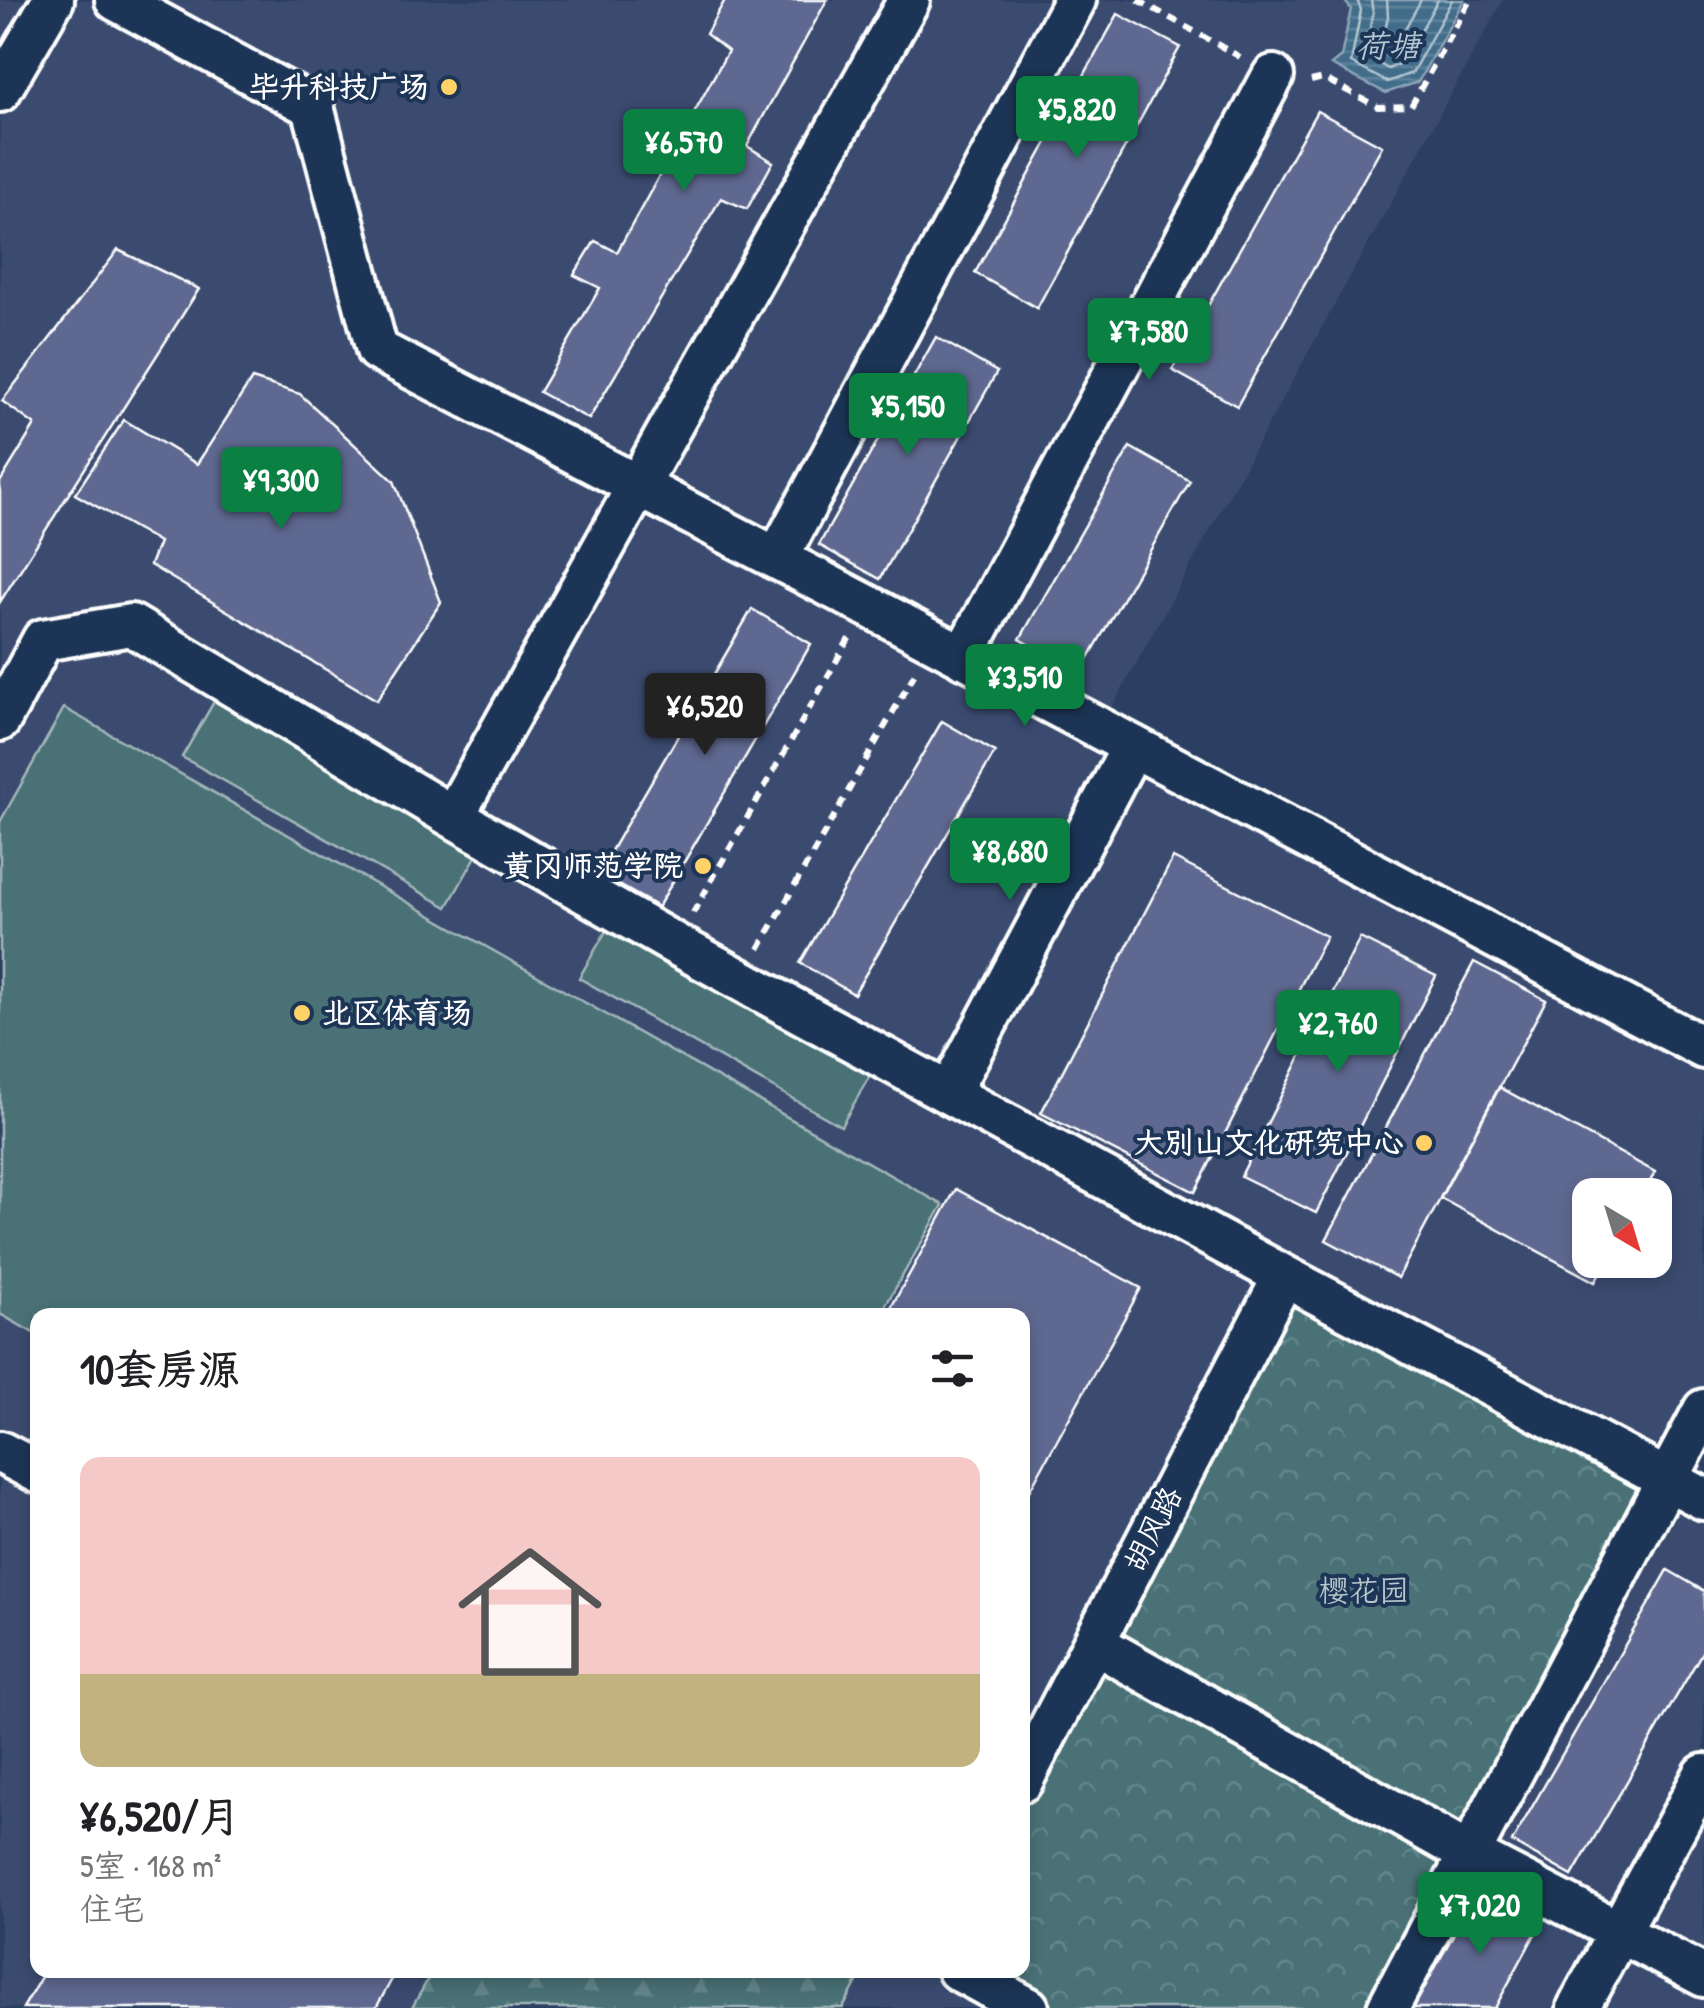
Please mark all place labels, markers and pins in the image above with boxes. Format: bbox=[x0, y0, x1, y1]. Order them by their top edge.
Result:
place label: 毕升科技广场 bbox=[249, 66, 429, 106]
marker: 毕升科技广场 bbox=[438, 76, 460, 98]
pin: ¥5,820 bbox=[996, 76, 1158, 161]
pin: ¥6,570 bbox=[603, 109, 765, 194]
pin: ¥7,580 bbox=[1068, 298, 1230, 383]
pin: ¥5,150 bbox=[827, 373, 989, 458]
pin: ¥9,300 bbox=[200, 447, 362, 532]
pin: ¥3,510 bbox=[944, 644, 1106, 729]
pin: ¥6,520 bbox=[624, 673, 786, 758]
pin: ¥8,680 bbox=[929, 818, 1091, 903]
place label: 黄冈师范学院 bbox=[503, 845, 683, 885]
marker: 黄冈师范学院 bbox=[692, 855, 714, 877]
pin: ¥2,760 bbox=[1257, 990, 1419, 1075]
place label: 北区体育场 bbox=[322, 992, 472, 1032]
marker: 北区体育场 bbox=[291, 1002, 313, 1024]
place label: 大别山文化研究中心 bbox=[1134, 1122, 1404, 1162]
marker: 大别山文化研究中心 bbox=[1413, 1132, 1435, 1154]
pin: ¥7,020 bbox=[1399, 1872, 1561, 1957]

